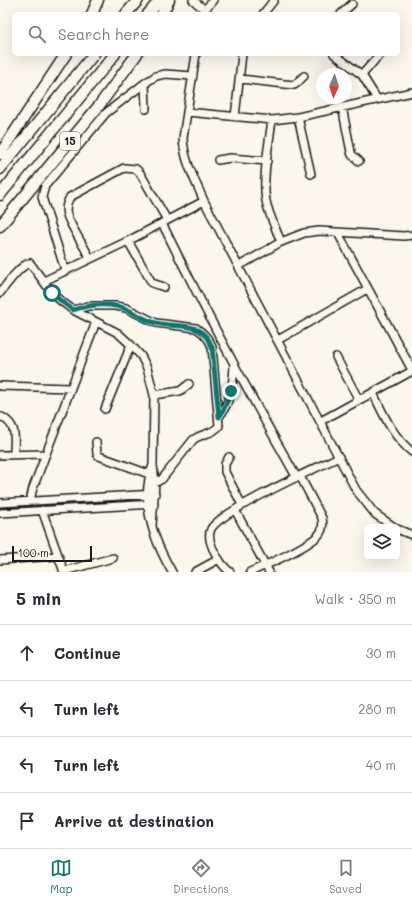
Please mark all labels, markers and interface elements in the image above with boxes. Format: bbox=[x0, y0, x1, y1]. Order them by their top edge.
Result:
search box bbox=[12, 12, 400, 56]
icon: search bbox=[26, 23, 48, 45]
text: Search here bbox=[58, 24, 149, 44]
north arrow bbox=[316, 68, 352, 104]
road number: 15 bbox=[60, 132, 80, 150]
route start bbox=[43, 284, 61, 302]
route end bbox=[222, 382, 240, 400]
map controls bbox=[364, 524, 400, 560]
button: layers bbox=[364, 524, 400, 560]
scale bar bbox=[12, 544, 92, 563]
text: 100 m bbox=[18, 545, 49, 560]
text: 5 min bbox=[16, 587, 61, 609]
text: Walk · 350 m bbox=[315, 590, 396, 607]
icon: ahead bbox=[16, 642, 38, 664]
text: Continue bbox=[54, 643, 121, 663]
text: 30 m bbox=[366, 644, 396, 661]
icon: left bbox=[16, 698, 38, 720]
text: Turn left bbox=[54, 699, 119, 719]
text: 280 m bbox=[358, 700, 396, 717]
icon: left bbox=[16, 754, 38, 776]
text: Turn left bbox=[54, 755, 119, 775]
text: 40 m bbox=[366, 756, 396, 773]
icon: arrive bbox=[16, 810, 38, 832]
text: Arrive at destination bbox=[54, 811, 214, 831]
tab: Map bbox=[50, 857, 73, 896]
tab: Directions bbox=[173, 857, 229, 896]
tab: Saved bbox=[329, 857, 362, 896]

